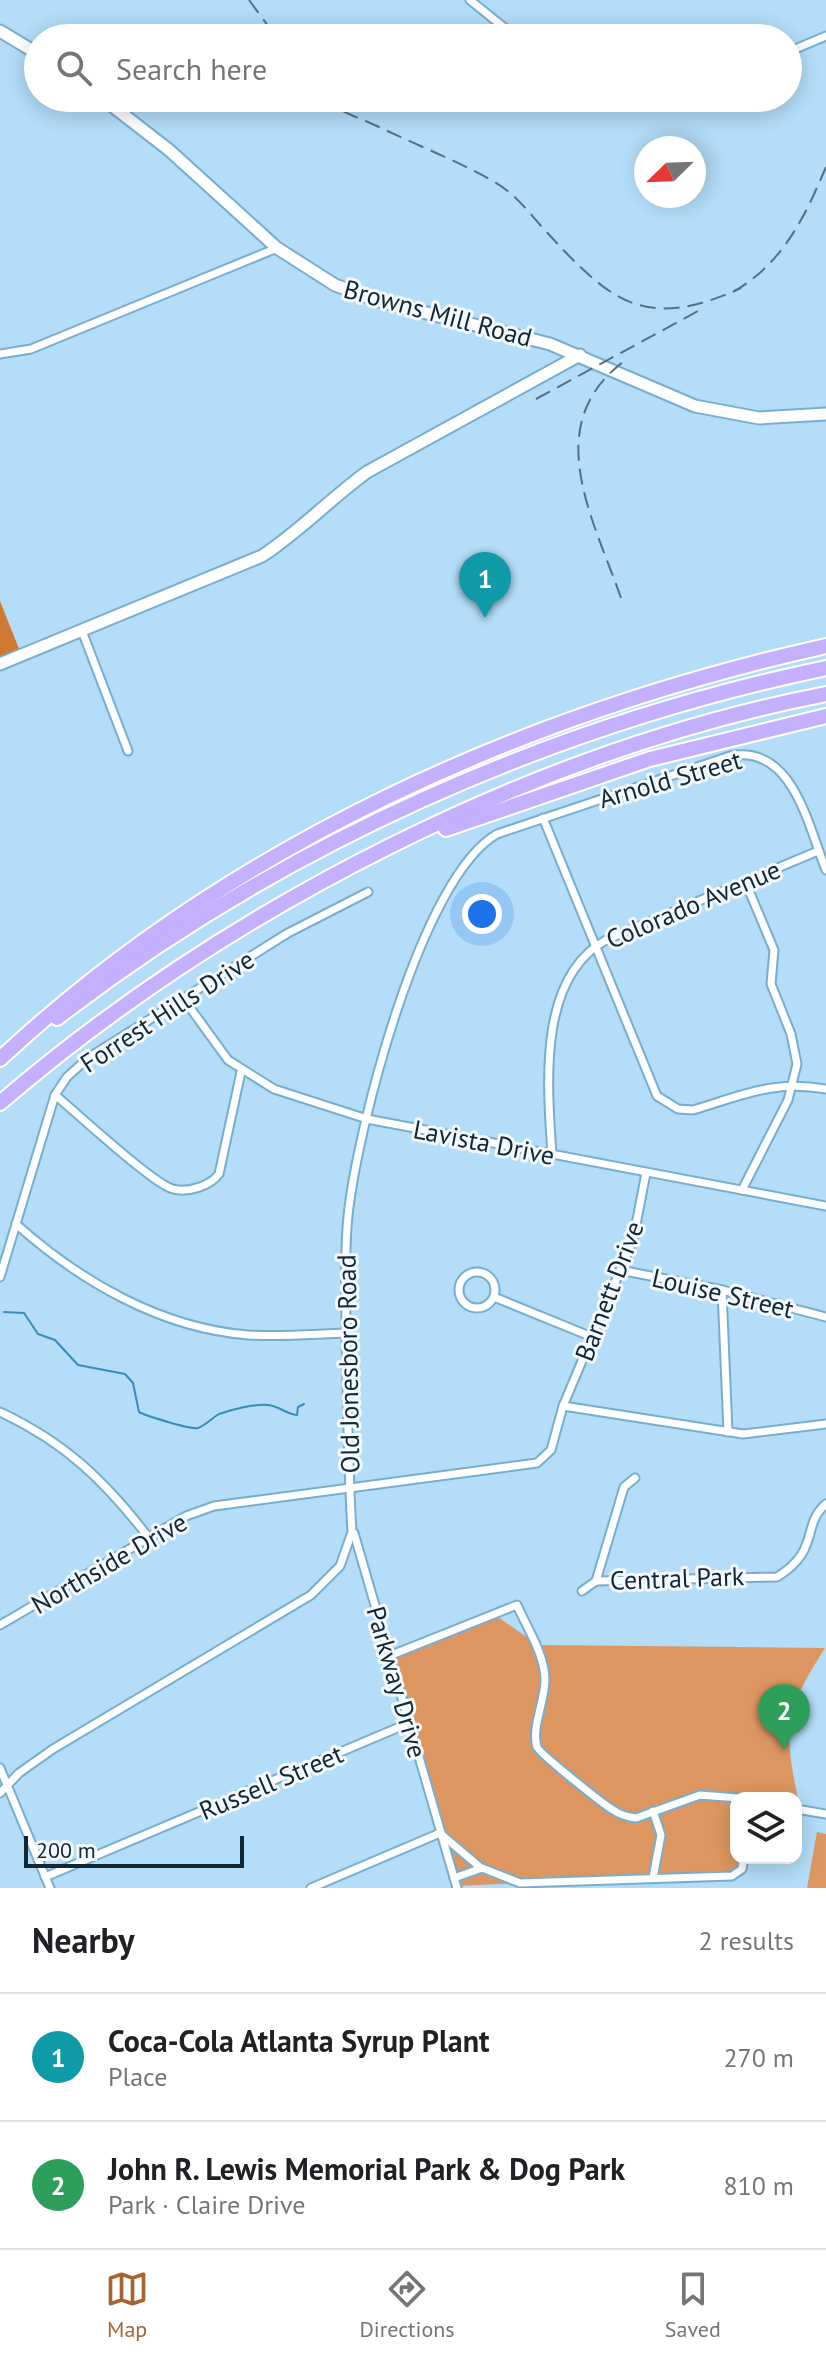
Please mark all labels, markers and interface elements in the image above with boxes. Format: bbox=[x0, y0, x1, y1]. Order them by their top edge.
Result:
search box bbox=[24, 24, 802, 112]
icon: search bbox=[52, 46, 96, 90]
text: Search here bbox=[116, 49, 267, 88]
north arrow bbox=[634, 136, 706, 208]
street label: Browns Mill Road bbox=[340, 272, 536, 354]
pin: 1 bbox=[459, 552, 511, 618]
street label: Arnold Street bbox=[595, 743, 745, 815]
street label: Colorado Avenue bbox=[601, 852, 785, 956]
your location bbox=[462, 894, 502, 934]
street label: Forrest Hills Drive bbox=[74, 942, 260, 1080]
street label: Lavista Drive bbox=[411, 1112, 557, 1172]
street label: Barnett Drive bbox=[567, 1216, 651, 1366]
street label: Old Jonesboro Road bbox=[330, 1254, 366, 1474]
street label: Louise Street bbox=[649, 1261, 797, 1325]
street label: Northside Drive bbox=[25, 1505, 193, 1621]
street label: Central Park bbox=[609, 1559, 745, 1597]
street label: Parkway Drive bbox=[360, 1602, 434, 1762]
pin: 2 bbox=[758, 1684, 810, 1750]
street label: Russell Street bbox=[194, 1737, 348, 1827]
map controls bbox=[730, 1792, 802, 1864]
button: layers bbox=[730, 1792, 802, 1864]
scale bar bbox=[24, 1832, 244, 1868]
text: 200 m bbox=[36, 1836, 96, 1864]
text: Nearby bbox=[32, 1918, 134, 1962]
text: 2 results bbox=[699, 1924, 794, 1957]
text: Coca-Cola Atlanta Syrup Plant bbox=[108, 2021, 490, 2060]
text: 1 bbox=[51, 2041, 65, 2074]
text: 270 m bbox=[723, 2041, 794, 2074]
text: Place bbox=[108, 2060, 167, 2093]
text: John R. Lewis Memorial Park & Dog Park bbox=[108, 2149, 625, 2188]
text: 2 bbox=[51, 2169, 65, 2202]
text: 810 m bbox=[723, 2169, 794, 2202]
text: Park · Claire Drive bbox=[108, 2188, 305, 2221]
tab: Map bbox=[105, 2267, 149, 2343]
tab: Directions bbox=[359, 2267, 455, 2343]
tab: Saved bbox=[665, 2267, 721, 2343]

